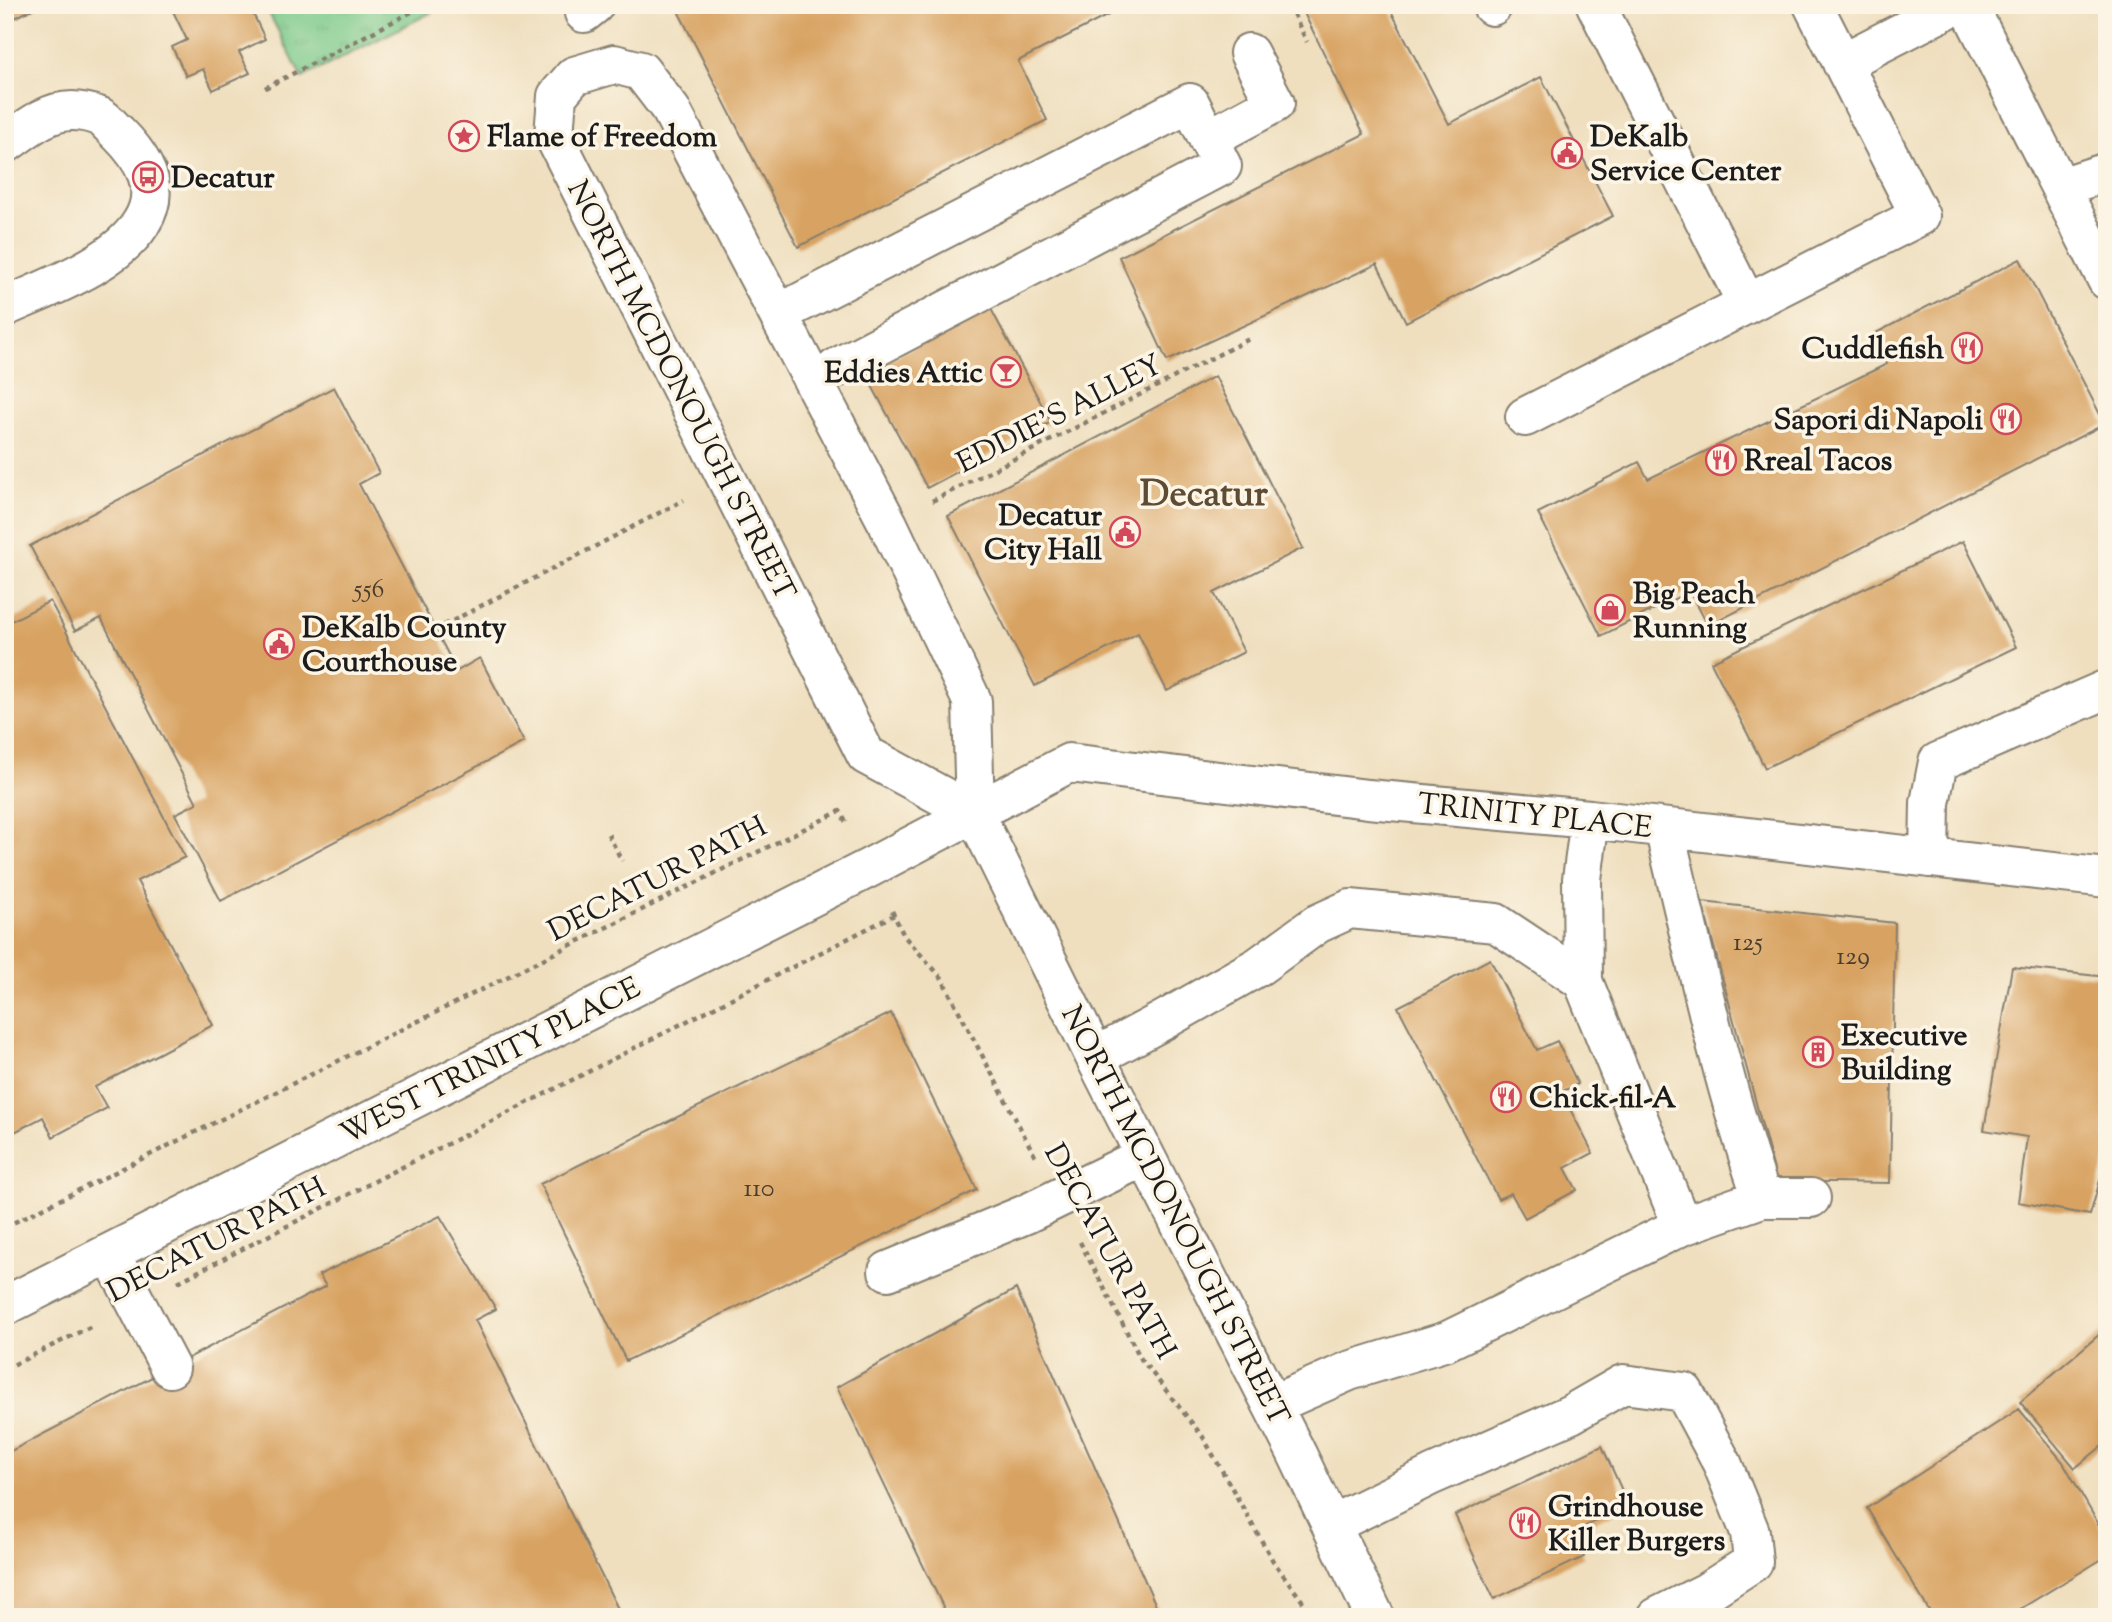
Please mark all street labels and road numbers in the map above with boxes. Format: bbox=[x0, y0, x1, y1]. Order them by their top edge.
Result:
street label: NORTH MCDONOUGH STREET bbox=[555, 174, 805, 609]
street label: EDDIE'S ALLEY bbox=[950, 345, 1170, 486]
street label: TRINITY PLACE bbox=[1415, 784, 1654, 851]
street label: DECATUR PATH bbox=[541, 806, 775, 954]
street label: WEST TRINITY PLACE bbox=[333, 968, 649, 1157]
street label: NORTH MCDONOUGH STREET bbox=[1049, 999, 1299, 1434]
street label: DECATUR PATH bbox=[1032, 1137, 1186, 1368]
street label: DECATUR PATH bbox=[100, 1167, 334, 1315]

